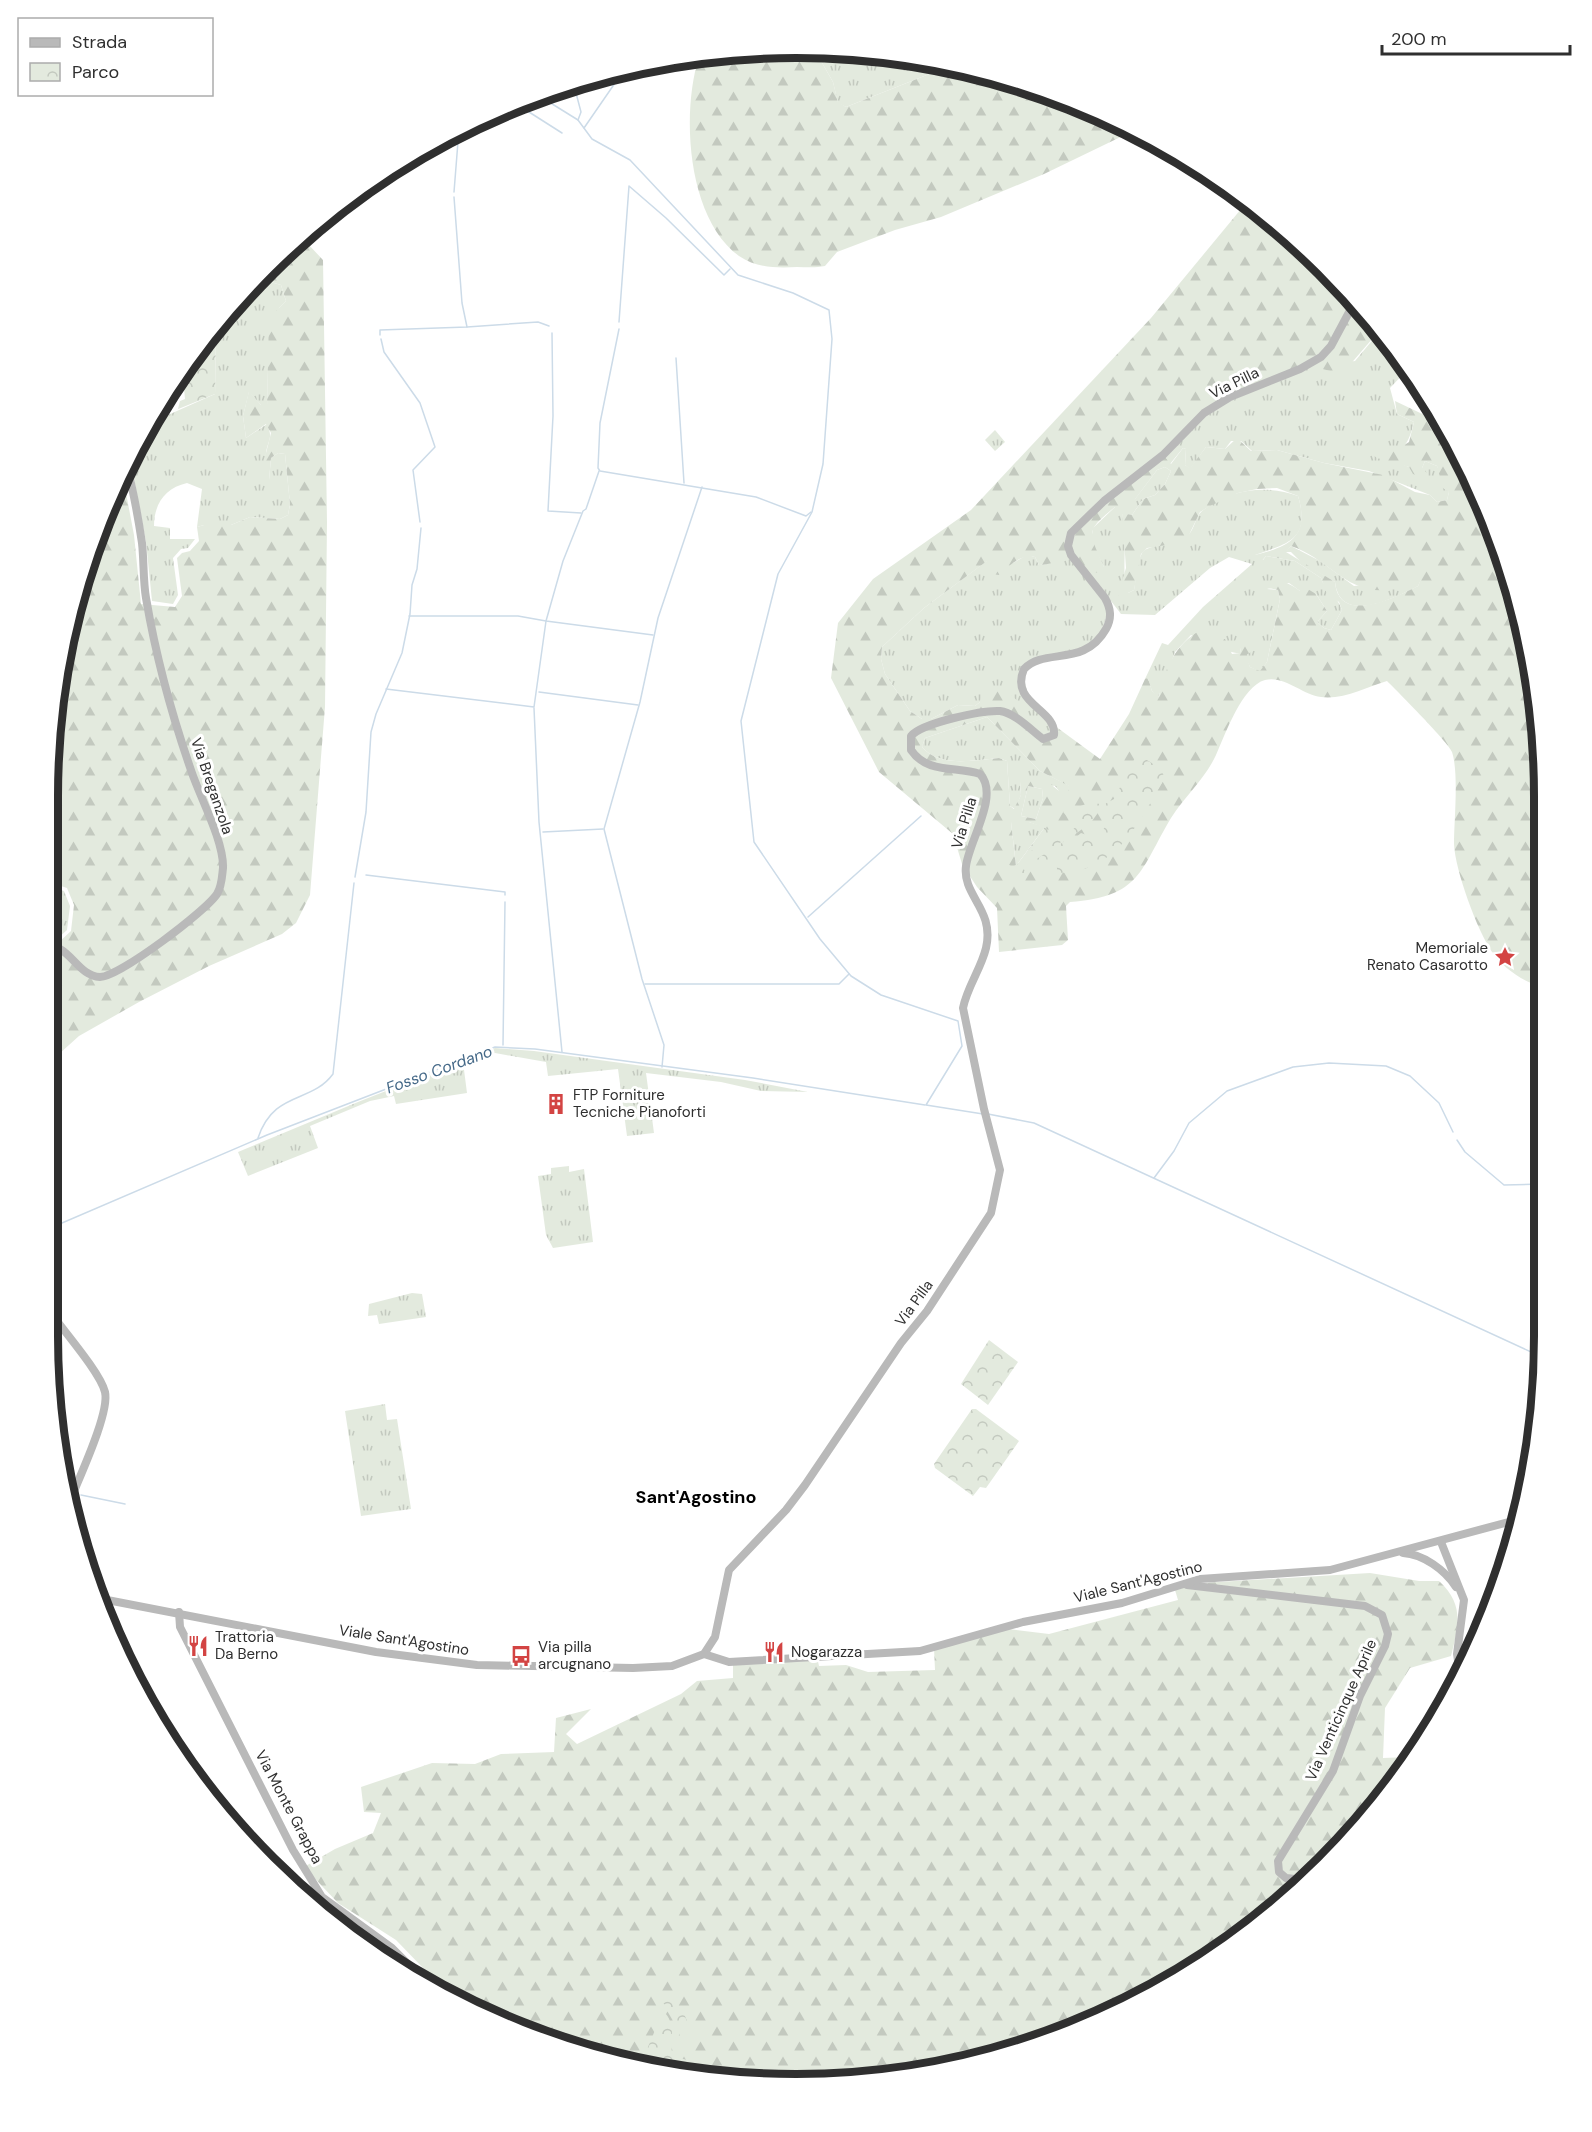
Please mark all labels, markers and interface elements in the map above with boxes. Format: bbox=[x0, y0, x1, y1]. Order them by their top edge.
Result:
legend bbox=[18, 18, 213, 96]
scale bar bbox=[1382, 18, 1570, 56]
text: 200 m bbox=[1391, 27, 1447, 51]
text: Strada bbox=[72, 30, 127, 54]
text: Parco bbox=[72, 60, 119, 84]
street label: Via Pilla bbox=[1206, 362, 1262, 404]
street label: Via Breganzola bbox=[186, 735, 238, 837]
street label: Via Pilla bbox=[947, 795, 981, 851]
place label: Memoriale Renato Casarotto bbox=[1367, 938, 1488, 975]
place icon: Memoriale Renato Casarotto bbox=[1493, 945, 1517, 969]
water label: Fosso Cordano bbox=[383, 1041, 495, 1098]
place label: FTP Forniture Tecniche Pianoforti bbox=[573, 1085, 706, 1122]
building icon: FTP Forniture Tecniche Pianoforti bbox=[544, 1092, 568, 1116]
street label: Via Pilla bbox=[890, 1276, 938, 1330]
district label: Sant'Agostino bbox=[636, 1485, 756, 1509]
street label: Viale Sant'Agostino bbox=[1072, 1556, 1204, 1608]
street label: Viale Sant'Agostino bbox=[337, 1620, 471, 1660]
place label: Trattoria Da Berno bbox=[215, 1627, 278, 1664]
restaurant icon: Trattoria Da Berno bbox=[186, 1634, 210, 1658]
street label: Via Venticinque Aprile bbox=[1301, 1636, 1381, 1784]
place label: Via pilla arcugnano bbox=[538, 1637, 611, 1674]
restaurant icon: Nogarazza bbox=[762, 1640, 786, 1664]
place label: Nogarazza bbox=[791, 1642, 862, 1662]
bus stop icon: Via pilla arcugnano bbox=[509, 1644, 533, 1668]
street label: Via Monte Grappa bbox=[251, 1747, 327, 1867]

